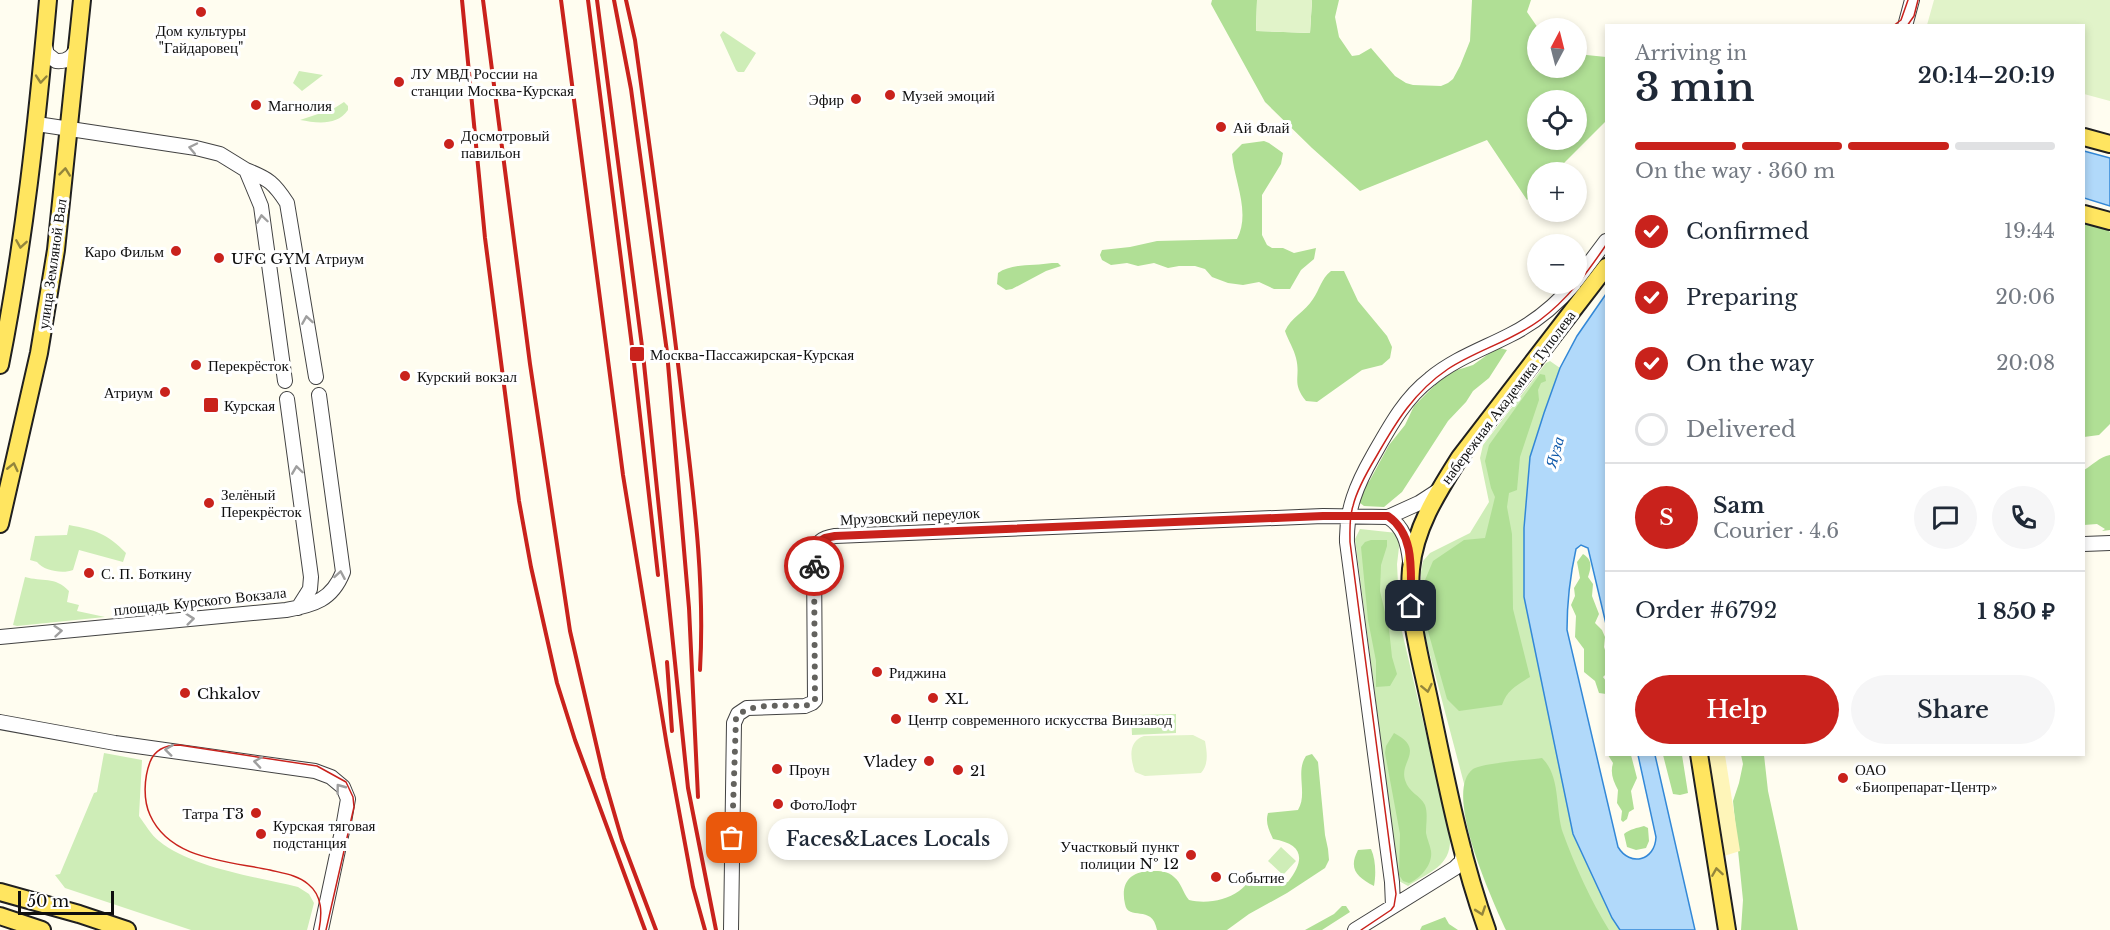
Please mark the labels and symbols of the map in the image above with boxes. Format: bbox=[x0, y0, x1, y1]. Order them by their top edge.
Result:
marker: Дом культуры "Гайдаровец" bbox=[194, 5, 208, 19]
north arrow bbox=[1527, 18, 1587, 78]
place label: Дом культуры "Гайдаровец" bbox=[156, 21, 246, 57]
place label: ЛУ МВД России на станции Москва-Курская bbox=[411, 64, 574, 100]
one-way arrow bbox=[35, 75, 48, 84]
marker: ЛУ МВД России на станции Москва-Курская bbox=[392, 75, 406, 89]
place label: Музей эмоций bbox=[902, 86, 995, 105]
marker: Музей эмоций bbox=[883, 88, 897, 102]
place label: Эфир bbox=[809, 90, 844, 109]
marker: Эфир bbox=[849, 92, 863, 106]
place label: Магнолия bbox=[268, 96, 332, 115]
marker: Магнолия bbox=[249, 98, 263, 112]
place label: Ай Флай bbox=[1233, 118, 1289, 137]
marker: Ай Флай bbox=[1214, 120, 1228, 134]
place label: Досмотровый павильон bbox=[461, 126, 549, 162]
marker: Досмотровый павильон bbox=[442, 137, 456, 151]
one-way arrow bbox=[188, 142, 198, 155]
one-way arrow bbox=[58, 167, 70, 177]
street label: улица Земляной Вал bbox=[33, 197, 71, 330]
one-way arrow bbox=[257, 215, 269, 224]
one-way arrow bbox=[16, 240, 28, 249]
place label: Каро Фильм bbox=[85, 242, 165, 261]
marker: Каро Фильм bbox=[169, 244, 183, 258]
place label: UFC GYM Атриум bbox=[231, 249, 364, 268]
marker: UFC GYM Атриум bbox=[212, 251, 226, 265]
street label: набережная Академика Туполева bbox=[1436, 306, 1580, 488]
one-way arrow bbox=[301, 315, 313, 324]
marker: Москва-Пассажирская-Курская bbox=[628, 345, 646, 363]
place label: Москва-Пассажирская-Курская bbox=[650, 345, 854, 364]
place label: Перекрёсток bbox=[208, 356, 290, 375]
marker: Перекрёсток bbox=[189, 358, 203, 372]
place label: Курский вокзал bbox=[417, 367, 517, 386]
marker: Курский вокзал bbox=[398, 369, 412, 383]
place label: Атриум bbox=[104, 383, 153, 402]
marker: Атриум bbox=[158, 385, 172, 399]
marker: Курская bbox=[202, 396, 220, 414]
place label: Курская bbox=[224, 396, 275, 415]
water label: Яуза bbox=[1540, 434, 1568, 471]
one-way arrow bbox=[6, 463, 19, 473]
one-way arrow bbox=[291, 465, 303, 474]
place label: Зелёный Перекрёсток bbox=[221, 485, 303, 521]
marker: Зелёный Перекрёсток bbox=[202, 496, 216, 510]
street label: Мрузовский переулок bbox=[839, 503, 981, 529]
courier bbox=[784, 536, 844, 596]
place label: С. П. Боткину bbox=[101, 564, 192, 583]
marker: С. П. Боткину bbox=[82, 566, 96, 580]
one-way arrow bbox=[333, 570, 346, 580]
pin bbox=[1385, 580, 1436, 631]
street label: площадь Курского Вокзала bbox=[113, 582, 288, 620]
one-way arrow bbox=[185, 613, 194, 626]
one-way arrow bbox=[54, 625, 63, 638]
place label: Риджина bbox=[889, 663, 946, 682]
marker: Риджина bbox=[870, 665, 884, 679]
one-way arrow bbox=[1420, 682, 1433, 692]
place label: Chkalov bbox=[197, 684, 260, 703]
marker: Chkalov bbox=[178, 686, 192, 700]
place label: XL bbox=[945, 689, 968, 708]
marker: XL bbox=[926, 691, 940, 705]
place label: Центр современного искусства Винзавод bbox=[908, 710, 1172, 729]
marker: Центр современного искусства Винзавод bbox=[889, 712, 903, 726]
one-way arrow bbox=[165, 744, 174, 757]
place label: Vladey bbox=[863, 752, 917, 771]
marker: Vladey bbox=[922, 754, 936, 768]
one-way arrow bbox=[253, 757, 262, 769]
place label: Проун bbox=[789, 760, 830, 779]
place label: ОАО «Биопрепарат-Центр» bbox=[1855, 760, 1998, 796]
place label: 21 bbox=[970, 761, 986, 780]
marker: Проун bbox=[770, 762, 784, 776]
marker: 21 bbox=[951, 763, 965, 777]
marker: ОАО «Биопрепарат-Центр» bbox=[1836, 771, 1850, 785]
one-way arrow bbox=[336, 784, 347, 795]
place label: ФотоЛофт bbox=[790, 795, 857, 814]
marker: ФотоЛофт bbox=[771, 797, 785, 811]
place label: Татра T3 bbox=[182, 804, 244, 823]
marker: Татра T3 bbox=[249, 806, 263, 820]
pin bbox=[706, 812, 757, 863]
place label: Курская тяговая подстанция bbox=[273, 816, 376, 852]
callout: Faces&Laces Locals bbox=[768, 817, 1008, 859]
marker: Курская тяговая подстанция bbox=[254, 827, 268, 841]
place label: Участковый пункт полиции № 12 bbox=[1060, 837, 1179, 873]
marker: Участковый пункт полиции № 12 bbox=[1184, 848, 1198, 862]
place label: Событие bbox=[1228, 868, 1285, 887]
one-way arrow bbox=[1712, 868, 1724, 877]
marker: Событие bbox=[1209, 870, 1223, 884]
scale bar bbox=[18, 888, 114, 916]
one-way arrow bbox=[1473, 905, 1486, 916]

